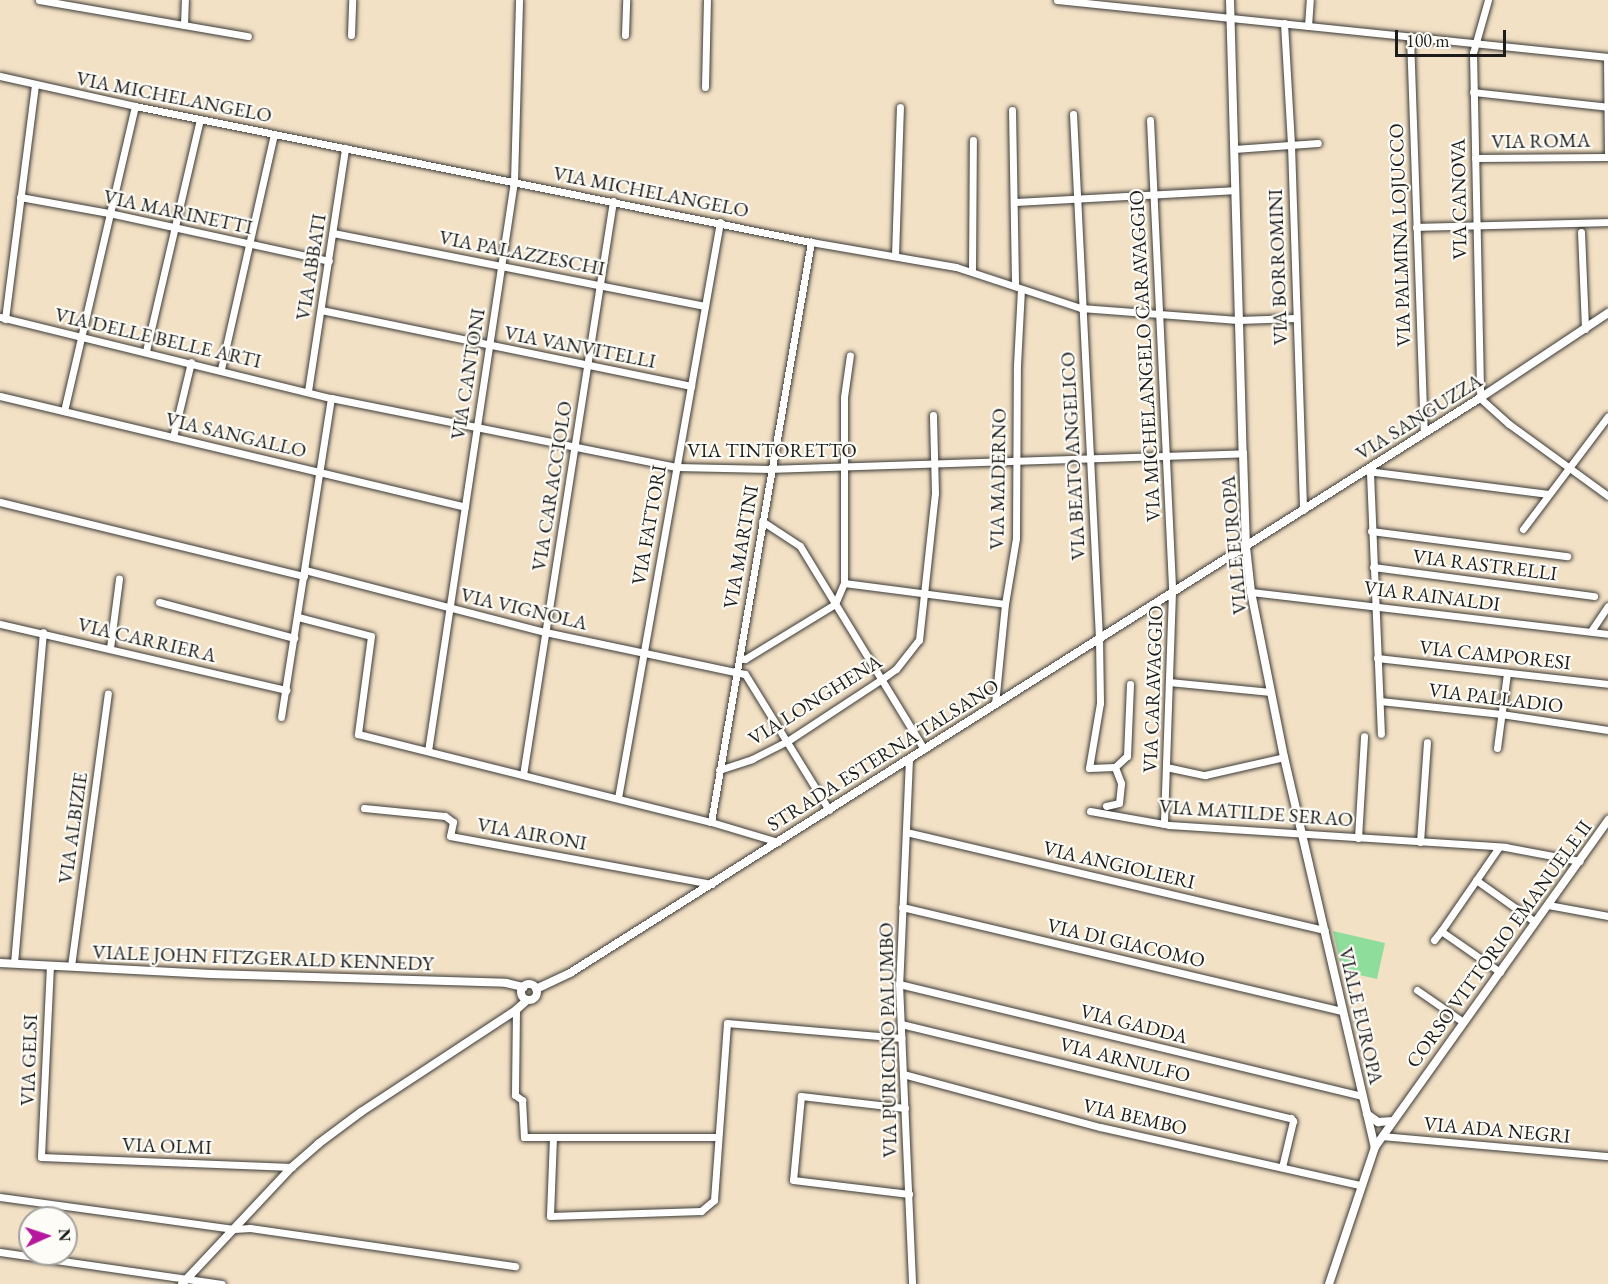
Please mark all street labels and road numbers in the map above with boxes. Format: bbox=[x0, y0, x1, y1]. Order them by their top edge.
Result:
street label: VIA MICHELANGELO bbox=[74, 66, 274, 128]
street label: VIA PALMINA LOJUCCO bbox=[1384, 123, 1416, 347]
street label: VIA ROMA bbox=[1491, 128, 1591, 154]
street label: VIA CANOVA bbox=[1446, 138, 1472, 260]
street label: VIA MICHELANGELO bbox=[551, 161, 751, 223]
street label: VIA MARINETTI bbox=[101, 184, 255, 240]
street label: VIA BORROMINI bbox=[1263, 188, 1293, 346]
street label: VIA MICHELANGELO CARAVAGGIO bbox=[1124, 190, 1166, 522]
street label: VIA ABBATI bbox=[291, 212, 331, 322]
street label: VIA PALAZZESCHI bbox=[437, 225, 607, 281]
street label: VIA DELLE BELLE ARTI bbox=[52, 303, 264, 373]
street label: VIA CANTONI bbox=[446, 307, 490, 441]
street label: VIA VANVITELLI bbox=[502, 321, 658, 373]
street label: VIA BEATO ANGELICO bbox=[1056, 351, 1090, 561]
street label: VIA SANGUZZA bbox=[1351, 369, 1487, 465]
street label: VIA CARACCIOLO bbox=[527, 399, 577, 573]
street label: VIA SANGALLO bbox=[163, 407, 309, 463]
street label: VIA MADERNO bbox=[985, 408, 1011, 550]
street label: VIA TINTORETTO bbox=[687, 438, 857, 462]
street label: VIA FATTORI bbox=[627, 463, 671, 587]
street label: VIALE EUROPA bbox=[1216, 474, 1252, 616]
street label: VIA MARTINI bbox=[718, 483, 764, 611]
street label: VIA RASTRELLI bbox=[1411, 544, 1559, 586]
street label: VIA RAINALDI bbox=[1363, 576, 1501, 616]
street label: VIA VIGNOLA bbox=[458, 583, 590, 635]
street label: VIA CARAVAGGIO bbox=[1138, 605, 1168, 773]
street label: VIA CARRIERA bbox=[75, 612, 219, 668]
street label: VIA CAMPORESI bbox=[1418, 635, 1572, 675]
street label: VIA LONGHENA bbox=[744, 649, 886, 751]
street label: STRADA ESTERNA TALSANO bbox=[763, 674, 1003, 836]
street label: VIA PALLADIO bbox=[1427, 678, 1565, 718]
street label: VIA ALBIZIE bbox=[53, 771, 93, 885]
street label: VIA MATILDE SERAO bbox=[1158, 794, 1354, 832]
street label: VIA AIRONI bbox=[475, 813, 589, 855]
street label: CORSO VITTORIO EMANUELE II bbox=[1401, 816, 1597, 1072]
street label: VIA ANGIOLIERI bbox=[1041, 836, 1197, 894]
street label: VIA DI GIACOMO bbox=[1045, 913, 1207, 973]
street label: VIA PURICINO PALUMBO bbox=[874, 922, 902, 1158]
street label: VIALE JOHN FITZGERALD KENNEDY bbox=[92, 940, 434, 976]
street label: VIALE EUROPA bbox=[1334, 945, 1388, 1087]
street label: VIA GADDA bbox=[1078, 999, 1190, 1049]
street label: VIA GELSI bbox=[15, 1014, 43, 1106]
street label: VIA ARNULFO bbox=[1057, 1032, 1193, 1088]
street label: VIA BEMBO bbox=[1081, 1093, 1189, 1141]
street label: VIA ADA NEGRI bbox=[1423, 1112, 1571, 1148]
street label: VIA OLMI bbox=[122, 1132, 212, 1160]

